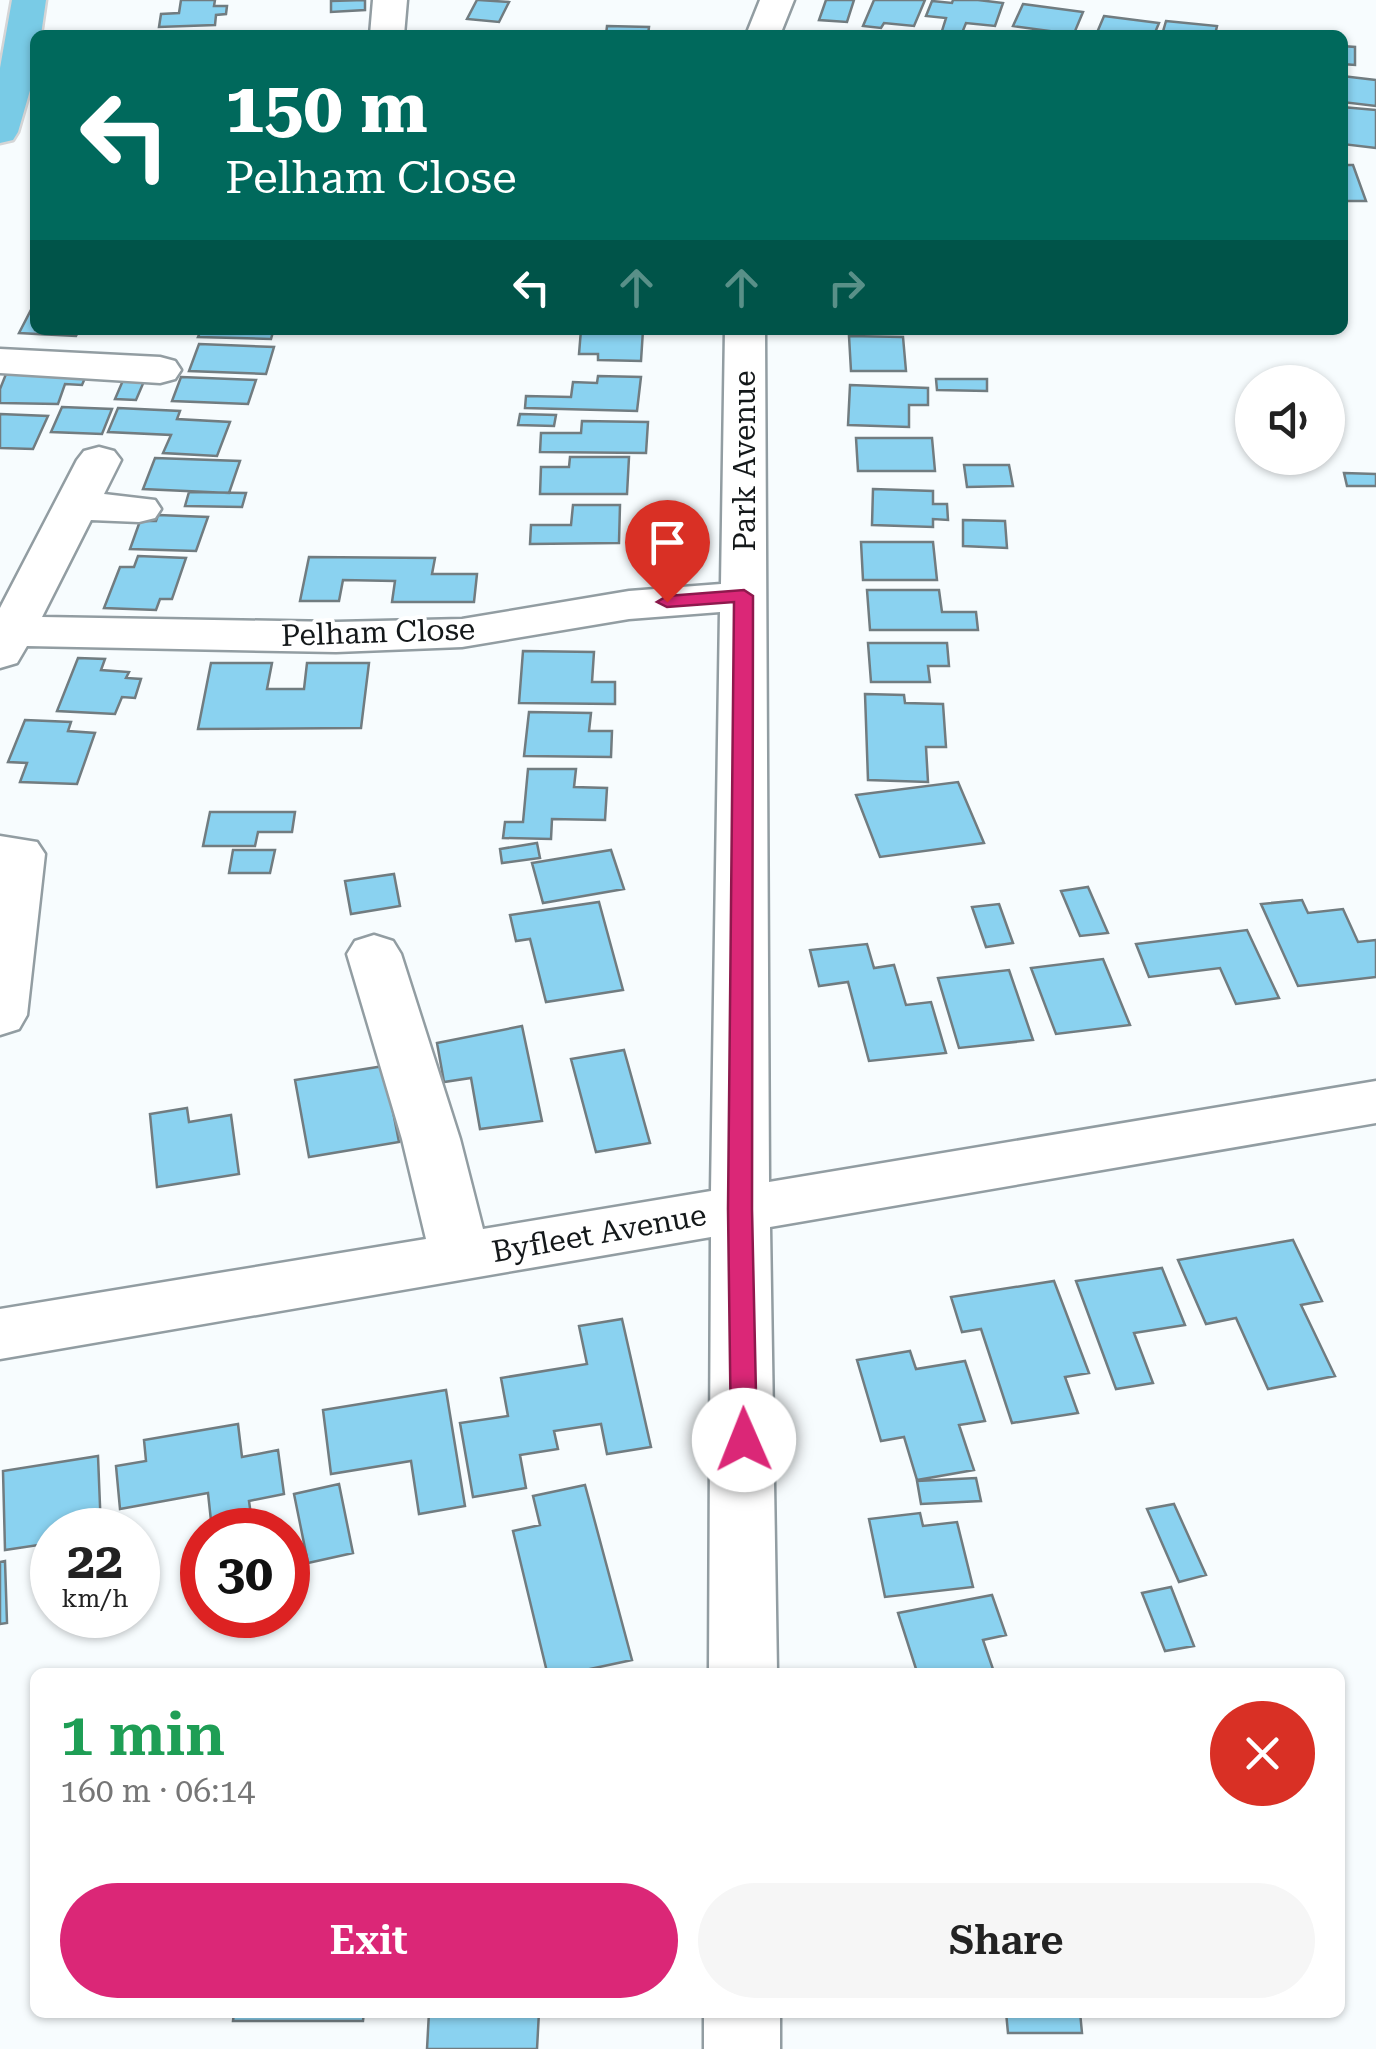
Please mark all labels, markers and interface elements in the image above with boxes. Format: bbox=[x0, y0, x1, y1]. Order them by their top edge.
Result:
text: 150 m bbox=[225, 67, 428, 149]
icon: left bbox=[60, 70, 190, 200]
text: Pelham Close bbox=[225, 151, 517, 204]
icon: left bbox=[504, 260, 559, 315]
icon: ahead bbox=[609, 260, 664, 315]
icon: ahead bbox=[714, 260, 769, 315]
icon: right bbox=[819, 260, 874, 315]
map controls bbox=[1235, 365, 1345, 475]
button: sound bbox=[1235, 365, 1345, 475]
street label: Park Avenue bbox=[727, 370, 762, 552]
pin bbox=[625, 500, 710, 603]
icon: arrive bbox=[640, 515, 695, 570]
street label: Pelham Close bbox=[280, 611, 476, 653]
street label: Byfleet Avenue bbox=[489, 1197, 709, 1269]
position arrow bbox=[692, 1388, 796, 1492]
speed limit sign: 30 bbox=[180, 1508, 310, 1638]
text: 22 bbox=[67, 1532, 123, 1590]
text: km/h bbox=[62, 1584, 128, 1613]
text: 1 min bbox=[60, 1699, 225, 1770]
button: close bbox=[1210, 1701, 1315, 1806]
text: 160 m · 06:14 bbox=[60, 1772, 255, 1810]
button: Exit bbox=[60, 1883, 678, 1998]
button: Share bbox=[698, 1883, 1315, 1998]

